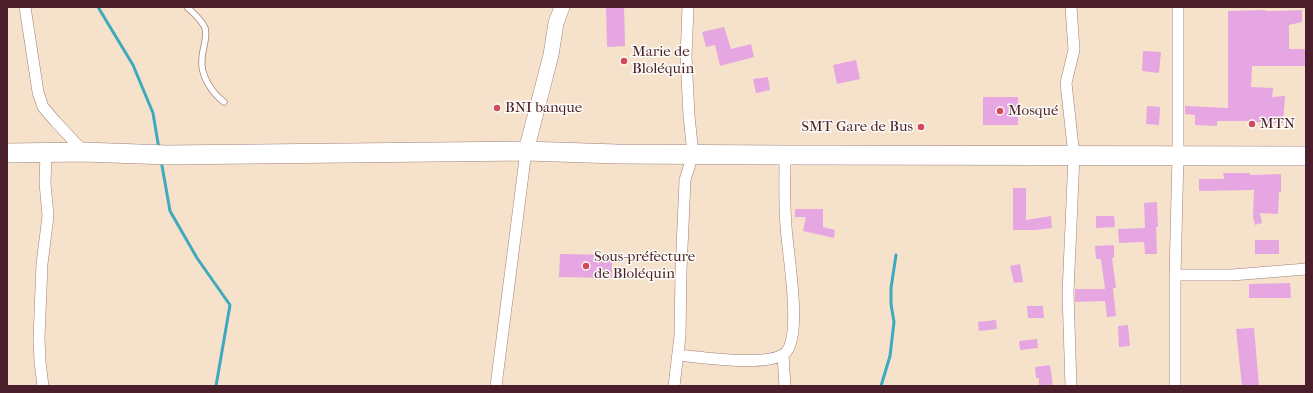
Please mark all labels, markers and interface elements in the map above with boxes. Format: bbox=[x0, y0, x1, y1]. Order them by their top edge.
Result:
place label: Marie de Bloléquin bbox=[632, 43, 694, 78]
marker: Marie de Bloléquin bbox=[619, 56, 629, 66]
place label: BNI banque bbox=[505, 99, 582, 117]
place label: Mosqué bbox=[1008, 102, 1058, 120]
marker: BNI banque bbox=[492, 103, 502, 113]
marker: Mosqué bbox=[995, 106, 1005, 116]
place label: MTN bbox=[1260, 115, 1295, 133]
place label: SMT Gare de Bus bbox=[801, 118, 913, 136]
marker: MTN bbox=[1247, 119, 1257, 129]
marker: SMT Gare de Bus bbox=[916, 122, 926, 132]
place label: Sous-préfecture de Bloléquin bbox=[594, 248, 695, 283]
marker: Sous-préfecture de Bloléquin bbox=[581, 261, 591, 271]

